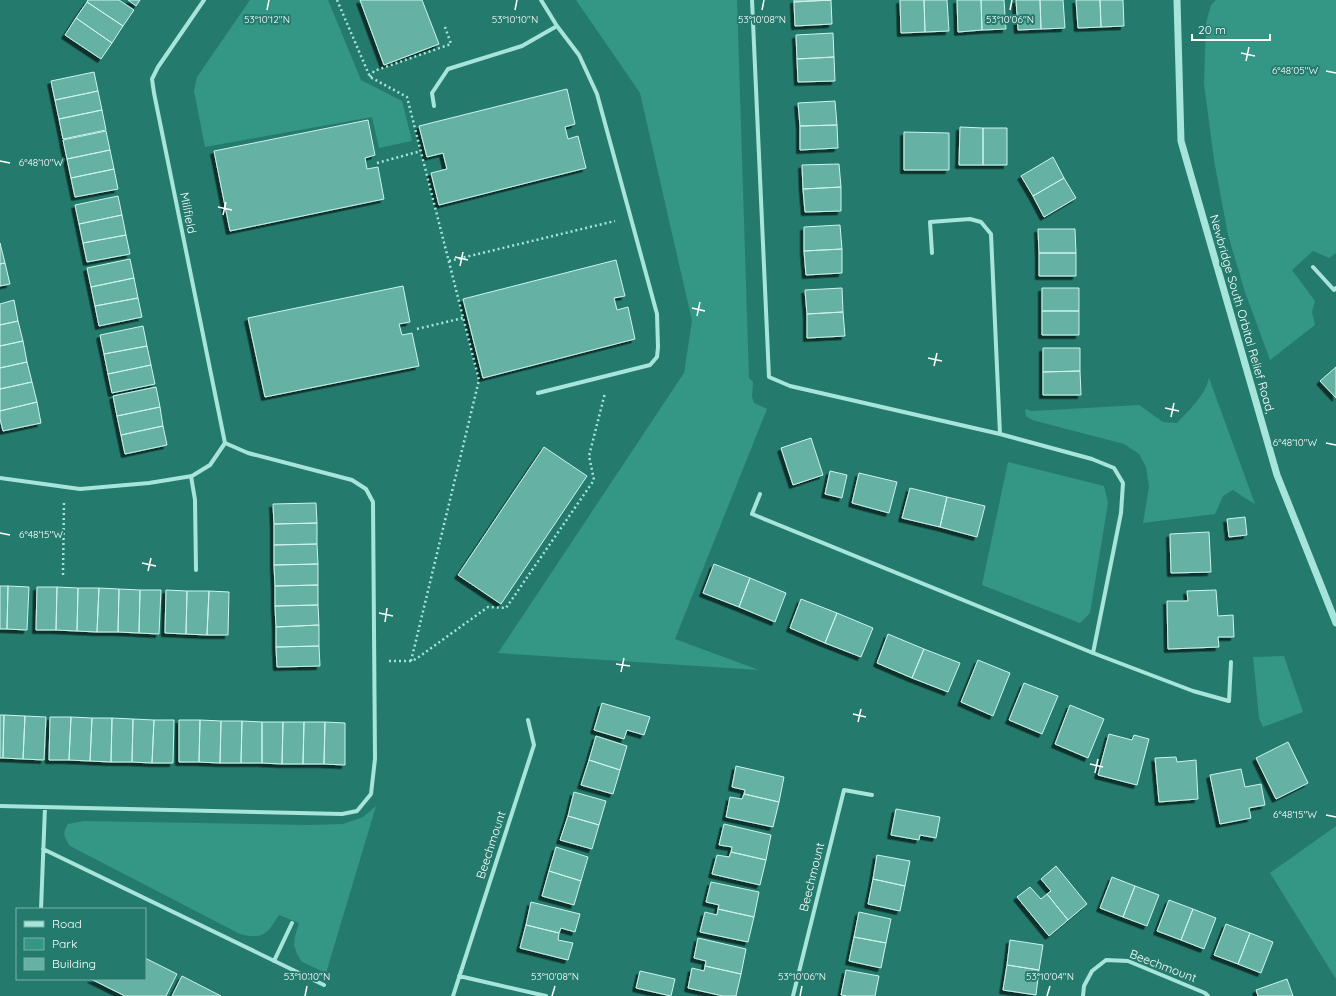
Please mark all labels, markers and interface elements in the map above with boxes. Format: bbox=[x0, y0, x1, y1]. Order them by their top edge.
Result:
text: 53°10'12"N bbox=[244, 13, 290, 26]
text: 53°10'10"N bbox=[492, 13, 538, 26]
text: 53°10'08"N bbox=[738, 13, 786, 26]
text: 53°10'06"N bbox=[986, 13, 1034, 26]
scale bar bbox=[1192, 16, 1270, 42]
text: 20 m bbox=[1198, 22, 1226, 37]
text: 6°48'05"W bbox=[1272, 64, 1318, 77]
text: 6°48'10"W bbox=[19, 156, 64, 169]
street label: Millfield bbox=[177, 191, 200, 235]
street label: Newbridge South Orbital Relief Road, bbox=[1207, 213, 1278, 415]
text: 6°48'10"W bbox=[1273, 436, 1318, 449]
text: 6°48'15"W bbox=[19, 528, 63, 541]
text: 6°48'15"W bbox=[1273, 808, 1317, 821]
street label: Beechmount bbox=[473, 809, 509, 881]
street label: Beechmount bbox=[796, 841, 827, 913]
legend bbox=[16, 908, 146, 980]
text: Road bbox=[52, 916, 82, 931]
text: Park bbox=[52, 936, 77, 951]
street label: Beechmount bbox=[1128, 946, 1199, 985]
text: Building bbox=[52, 956, 96, 971]
text: 53°10'10"N bbox=[284, 970, 330, 983]
text: 53°10'08"N bbox=[531, 970, 579, 983]
text: 53°10'06"N bbox=[778, 970, 826, 983]
text: 53°10'04"N bbox=[1026, 970, 1074, 983]

